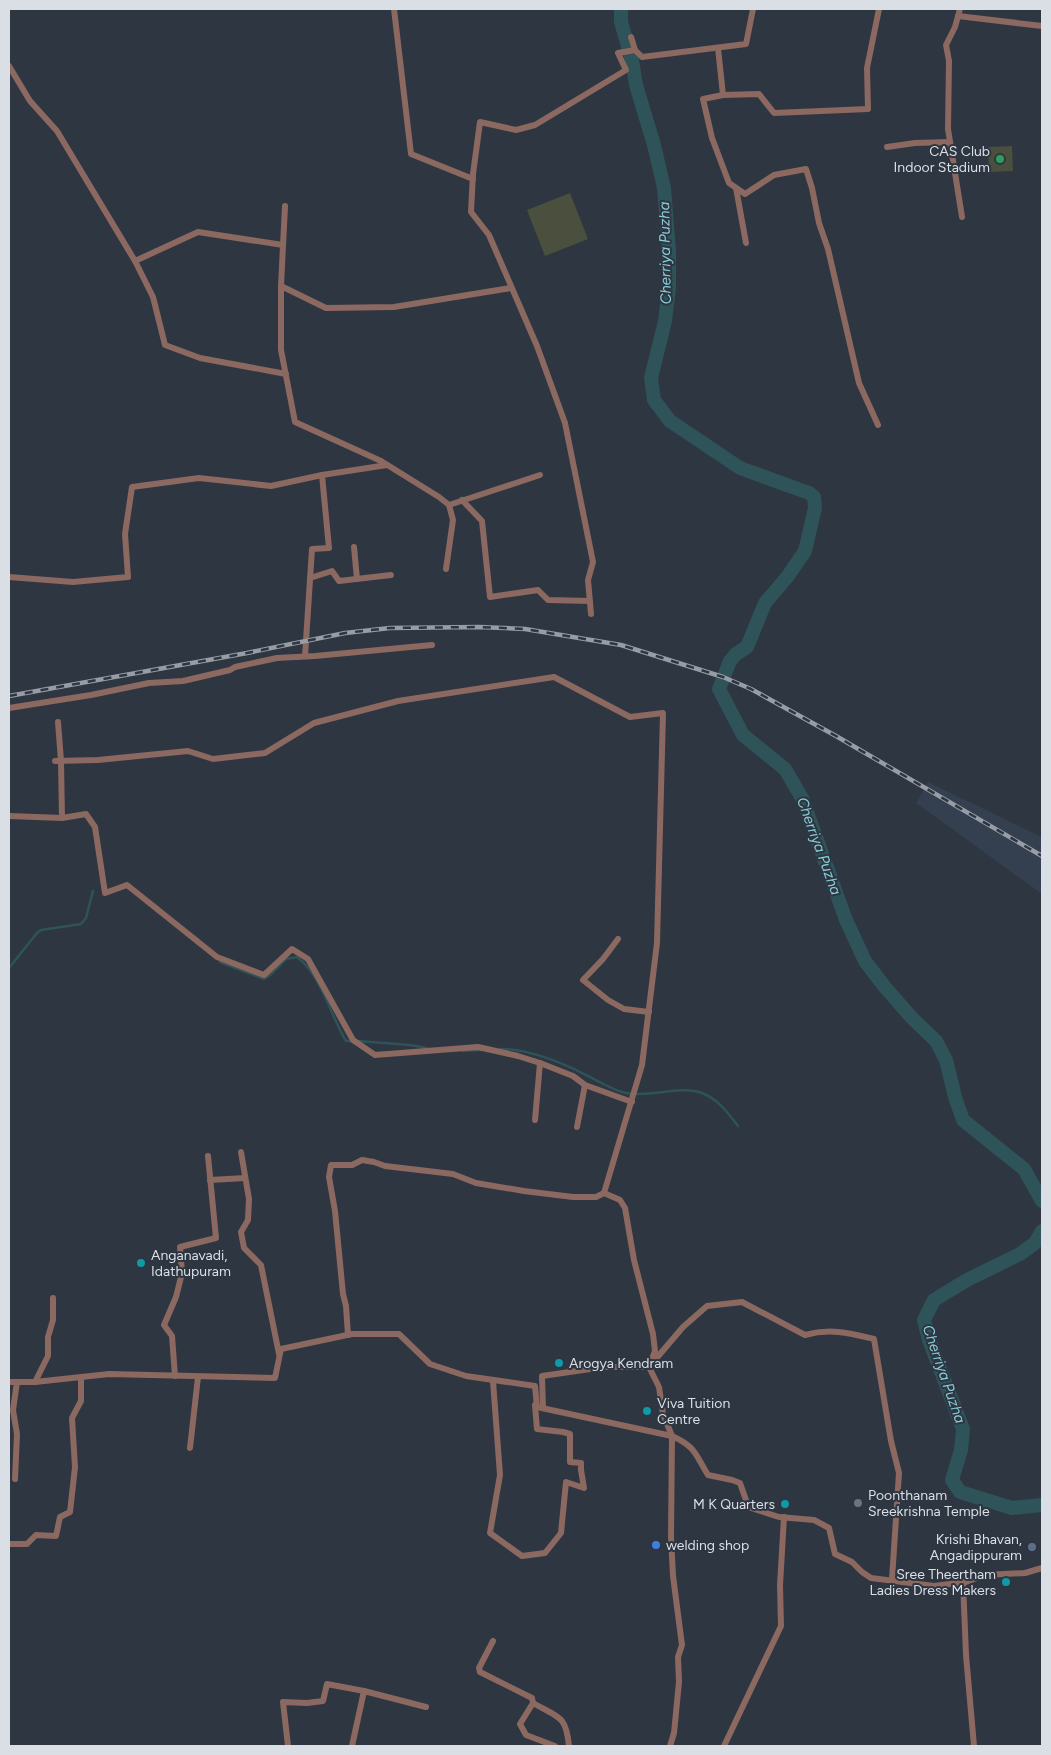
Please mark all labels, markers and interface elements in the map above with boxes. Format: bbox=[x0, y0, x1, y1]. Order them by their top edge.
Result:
place label: CAS Club Indoor Stadium bbox=[894, 143, 990, 176]
marker: CAS Club Indoor Stadium bbox=[994, 153, 1006, 165]
water label: Cherriya Puzha bbox=[655, 201, 675, 305]
water label: Cherriya Puzha bbox=[793, 795, 845, 898]
place label: Anganavadi, Idathupuram bbox=[151, 1247, 231, 1280]
marker: Anganavadi, Idathupuram bbox=[135, 1257, 147, 1269]
water label: Cherriya Puzha bbox=[919, 1322, 969, 1426]
place label: Arogya Kendram bbox=[569, 1355, 673, 1372]
marker: Arogya Kendram bbox=[553, 1357, 565, 1369]
place label: Viva Tuition Centre bbox=[657, 1395, 730, 1428]
marker: Viva Tuition Centre bbox=[641, 1405, 653, 1417]
place label: Poonthanam Sreekrishna Temple bbox=[868, 1487, 990, 1520]
place label: M K Quarters bbox=[693, 1496, 775, 1513]
marker: Poonthanam Sreekrishna Temple bbox=[852, 1497, 864, 1509]
marker: M K Quarters bbox=[779, 1498, 791, 1510]
place label: Krishi Bhavan, Angadippuram bbox=[930, 1531, 1022, 1564]
place label: welding shop bbox=[666, 1537, 749, 1554]
marker: welding shop bbox=[650, 1539, 662, 1551]
marker: Krishi Bhavan, Angadippuram bbox=[1026, 1541, 1038, 1553]
place label: Sree Theertham Ladies Dress Makers bbox=[869, 1566, 996, 1599]
marker: Sree Theertham Ladies Dress Makers bbox=[1000, 1576, 1012, 1588]

